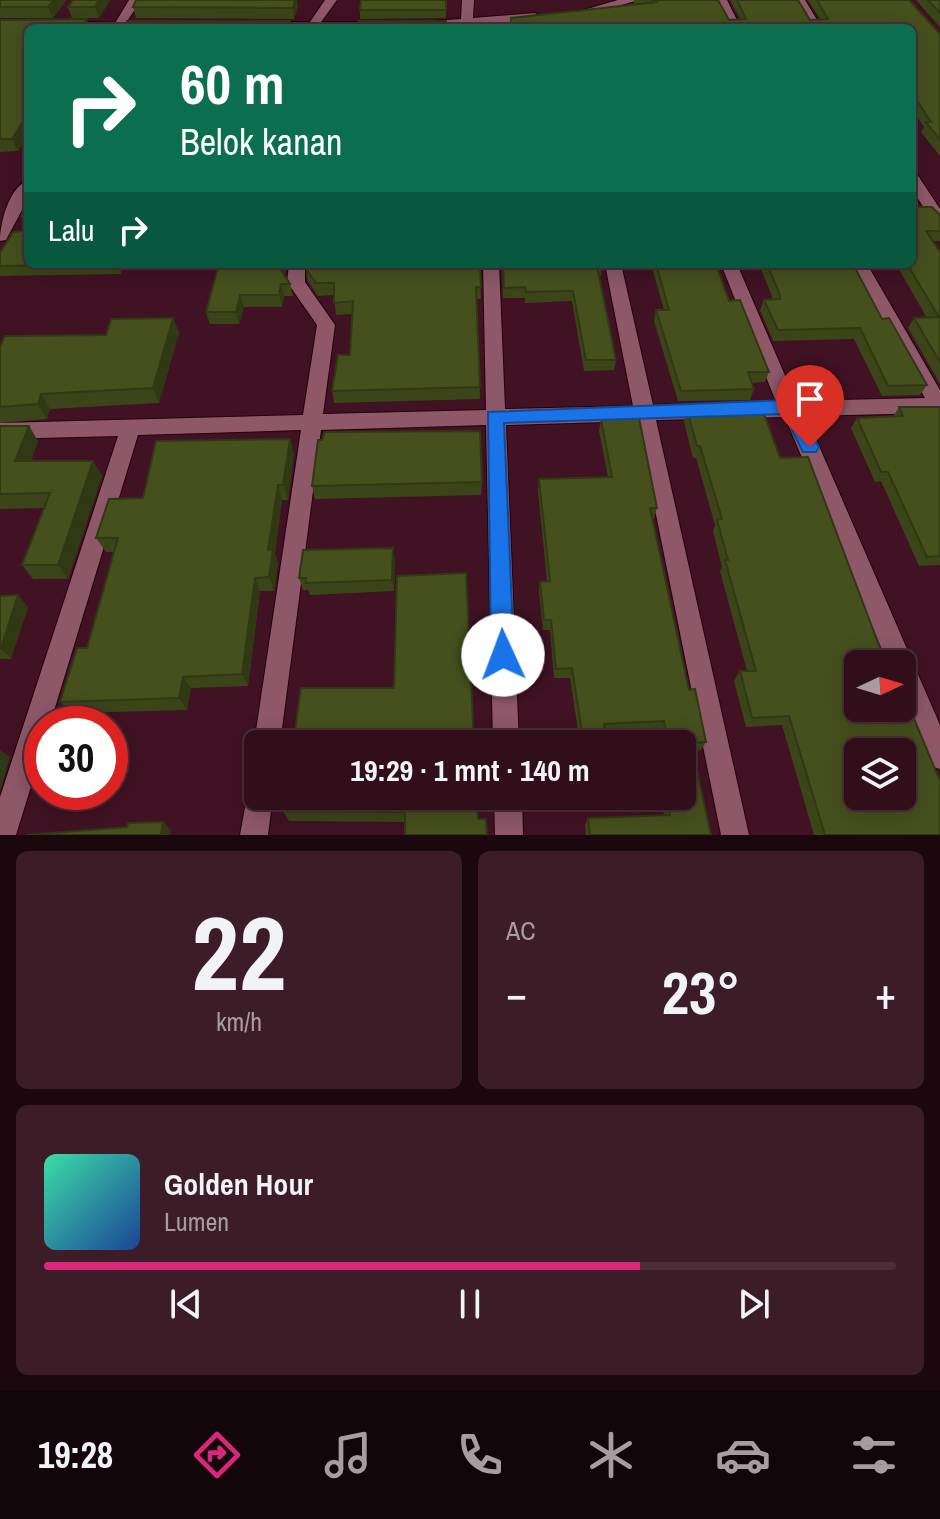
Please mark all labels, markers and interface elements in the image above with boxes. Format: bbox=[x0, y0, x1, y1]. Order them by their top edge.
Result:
text: 60 m bbox=[180, 46, 285, 121]
icon: right bbox=[48, 56, 152, 160]
text: Belok kanan bbox=[180, 118, 342, 166]
icon: right bbox=[111, 208, 155, 252]
text: Lalu bbox=[48, 210, 95, 250]
pin bbox=[776, 365, 844, 447]
icon: arrive bbox=[788, 377, 832, 421]
position arrow bbox=[461, 613, 545, 697]
north arrow bbox=[844, 650, 916, 722]
map controls bbox=[844, 650, 916, 810]
speed limit sign: 30 bbox=[24, 706, 128, 810]
button: layers bbox=[844, 738, 916, 810]
text: 19:29 · 1 mnt · 140 m bbox=[350, 750, 590, 790]
text: 22 bbox=[192, 882, 286, 1022]
text: AC bbox=[506, 913, 536, 948]
text: 23° bbox=[662, 952, 740, 1033]
text: − bbox=[506, 963, 527, 1023]
text: + bbox=[875, 963, 896, 1023]
text: km/h bbox=[216, 1004, 262, 1039]
text: Golden Hour bbox=[164, 1164, 313, 1204]
text: Lumen bbox=[164, 1204, 229, 1239]
icon: previous bbox=[164, 1282, 208, 1326]
icon: pause bbox=[448, 1282, 492, 1326]
icon: next bbox=[732, 1282, 776, 1326]
icon: directions bbox=[189, 1427, 245, 1483]
icon: music bbox=[320, 1427, 376, 1483]
icon: phone bbox=[452, 1427, 508, 1483]
icon: climate bbox=[583, 1427, 639, 1483]
icon: car bbox=[715, 1427, 771, 1483]
icon: filters bbox=[846, 1427, 902, 1483]
text: 19:28 bbox=[38, 1431, 113, 1479]

